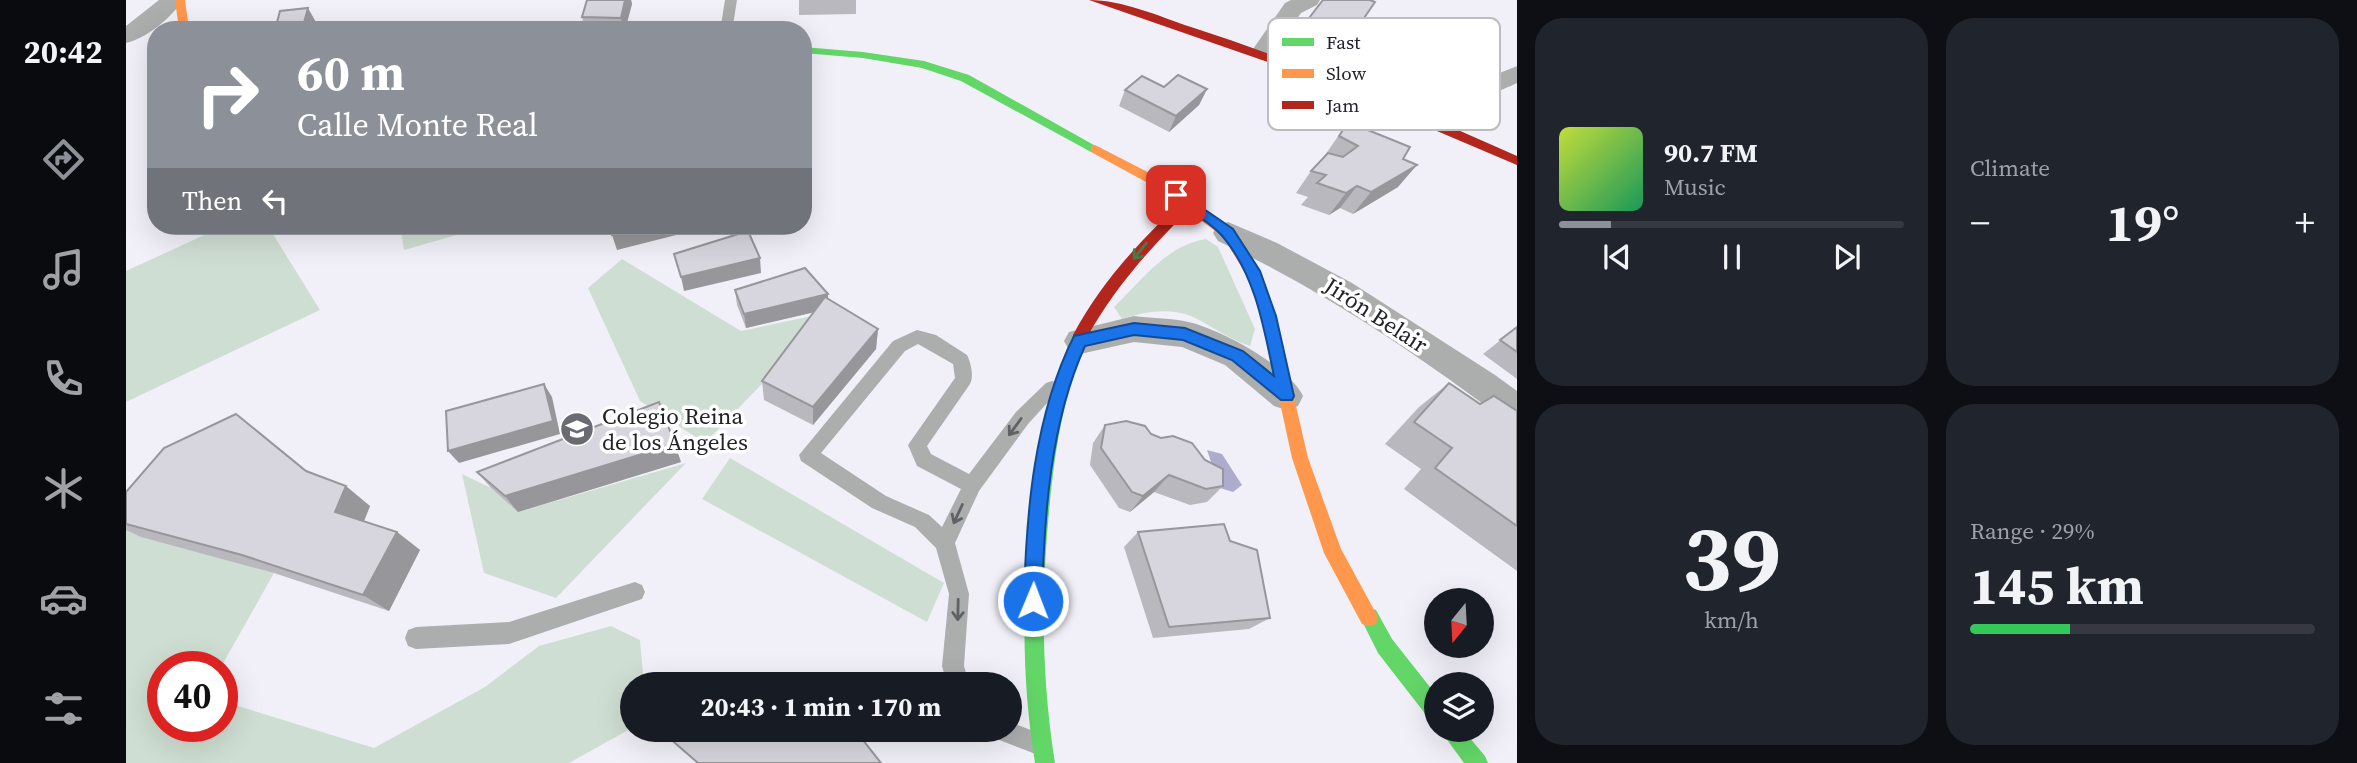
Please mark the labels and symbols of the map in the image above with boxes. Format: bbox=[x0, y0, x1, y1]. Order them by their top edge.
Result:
legend bbox=[1268, 18, 1500, 130]
text: Fast bbox=[1326, 29, 1361, 55]
text: Slow bbox=[1326, 60, 1367, 86]
text: Jam bbox=[1325, 92, 1359, 118]
pin bbox=[1146, 165, 1206, 225]
one-way arrow bbox=[1132, 241, 1147, 260]
street label: Jirón Belair bbox=[1317, 269, 1434, 361]
place label: Colegio Reina de los Ángeles bbox=[602, 400, 748, 458]
school or university icon: Colegio Reina de los Ángeles bbox=[558, 410, 596, 448]
one-way arrow bbox=[1008, 418, 1023, 437]
one-way arrow bbox=[951, 503, 965, 524]
position arrow bbox=[996, 564, 1070, 638]
north arrow bbox=[1424, 588, 1494, 658]
one-way arrow bbox=[952, 598, 965, 621]
speed limit sign: 40 bbox=[147, 651, 238, 742]

